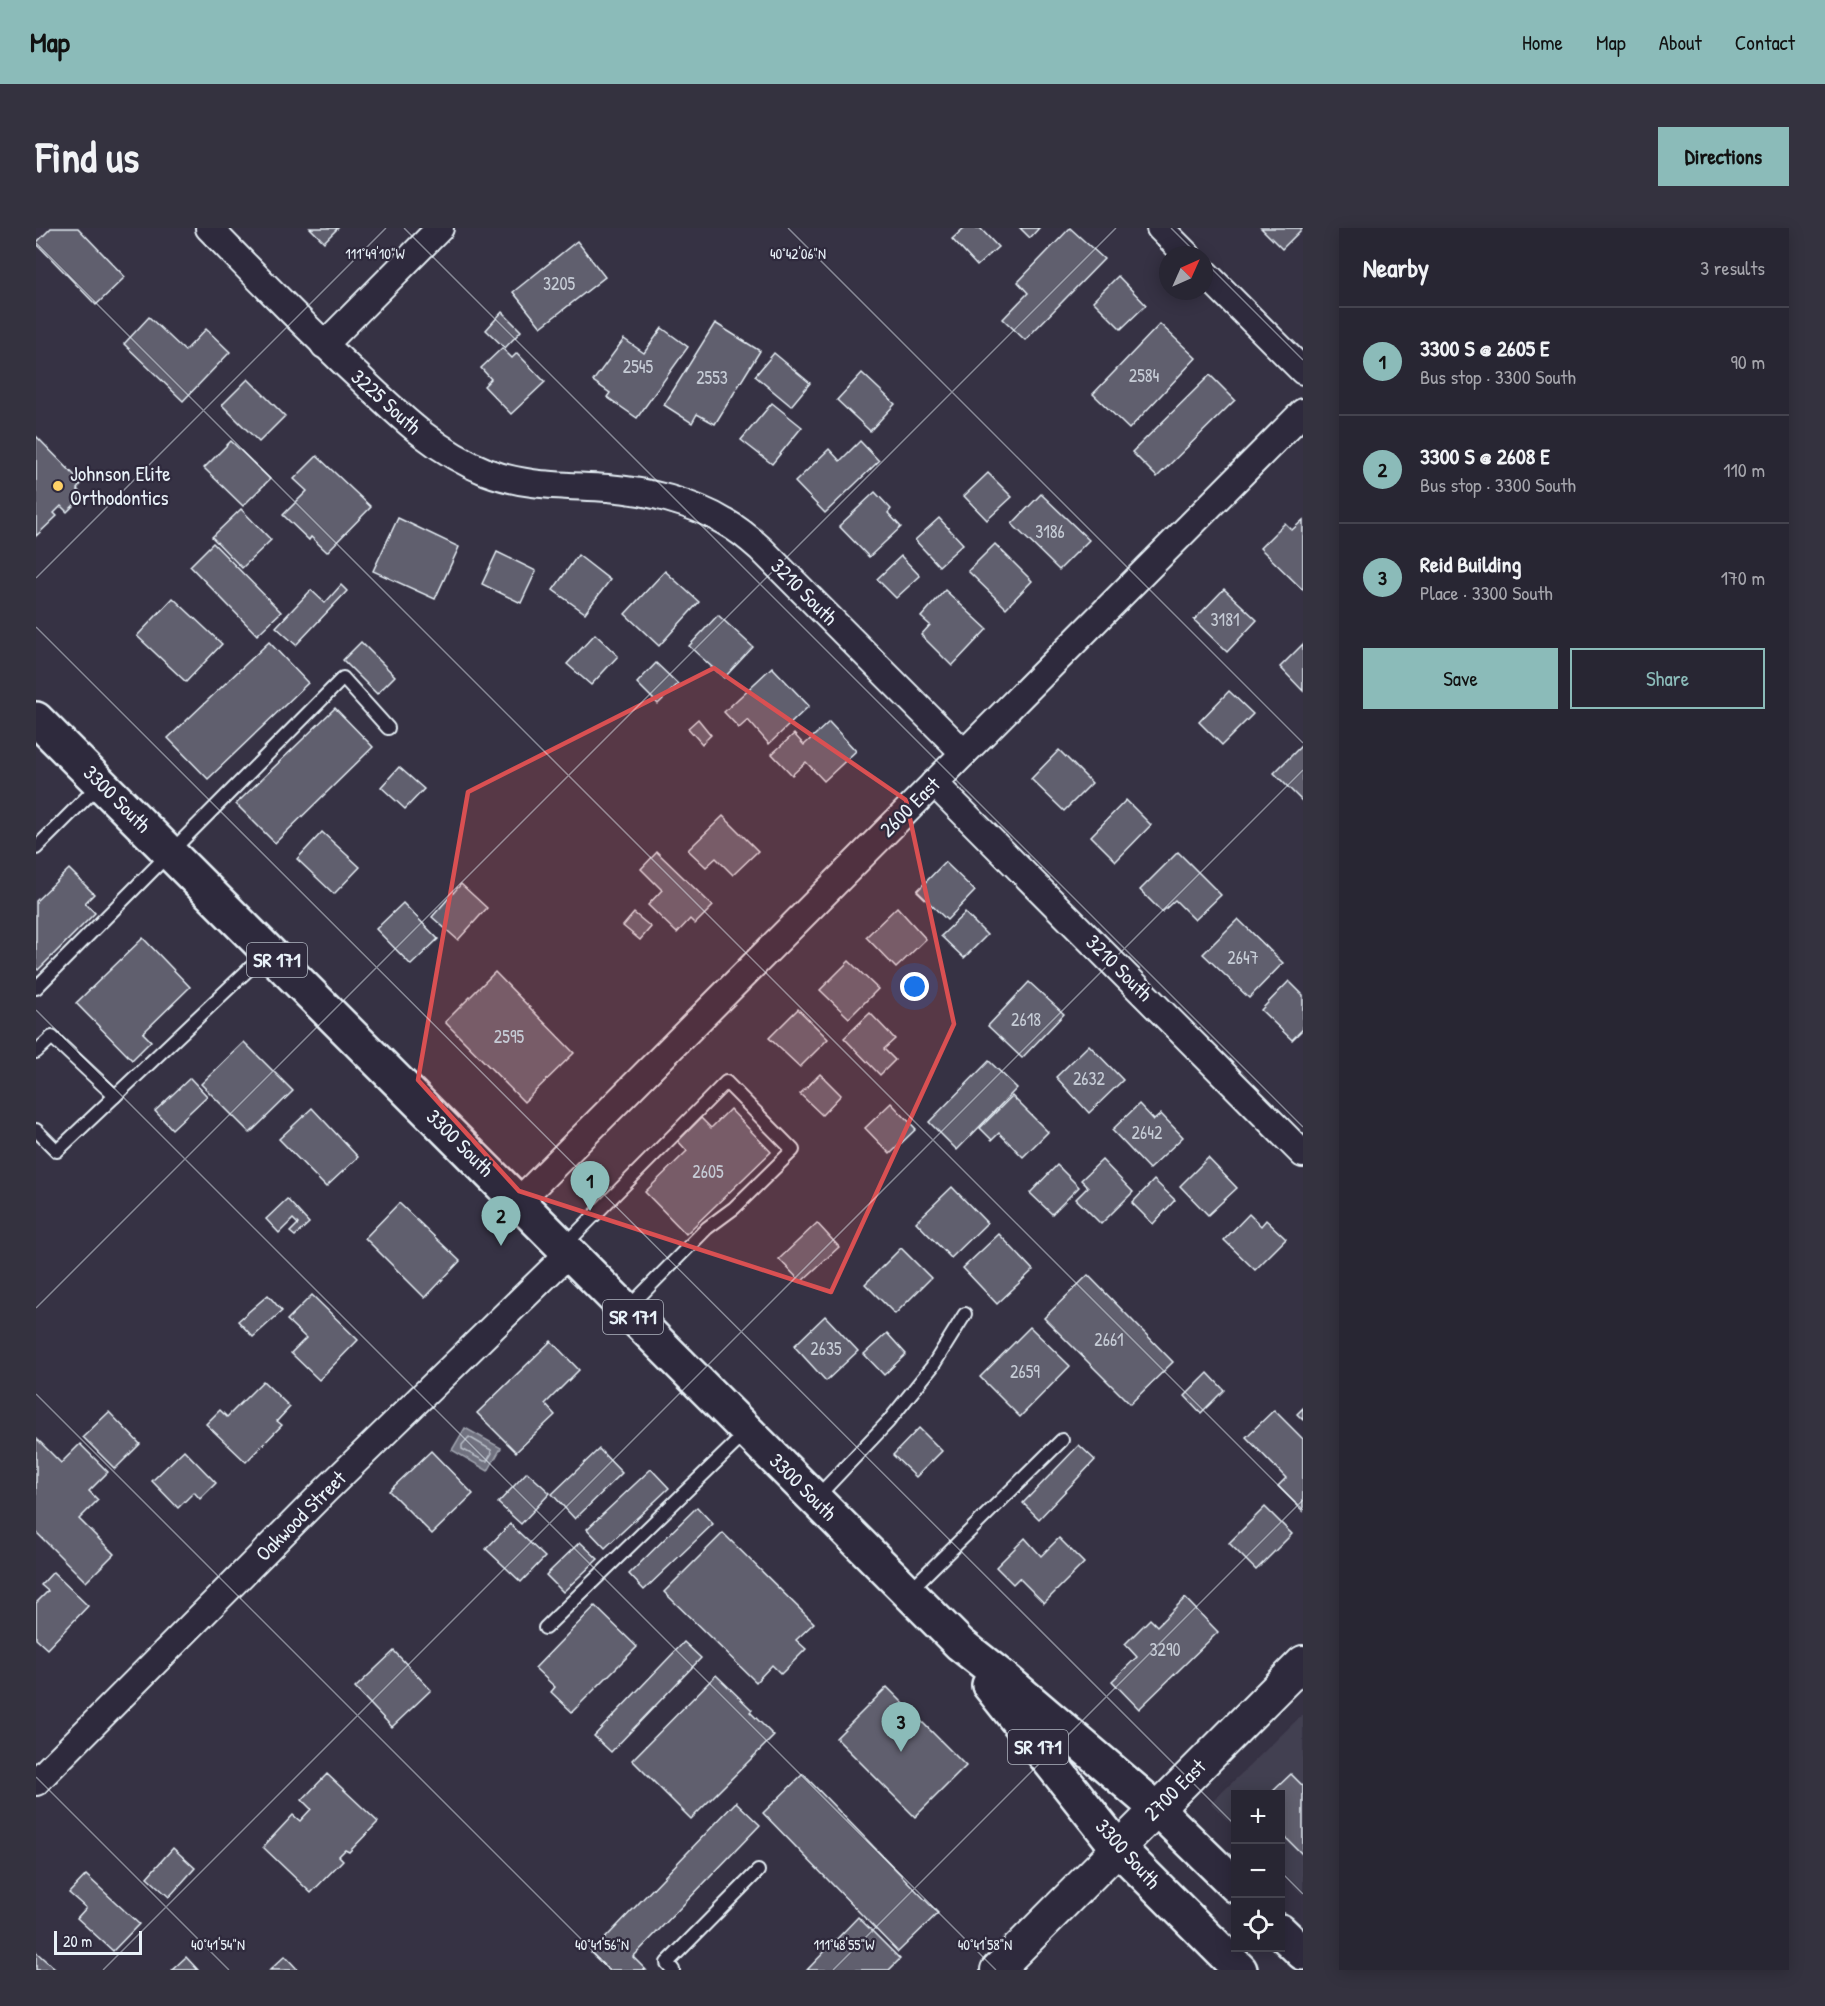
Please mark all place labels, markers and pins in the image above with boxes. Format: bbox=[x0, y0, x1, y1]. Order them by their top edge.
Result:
place label: Johnson Elite Orthodontics bbox=[70, 459, 171, 512]
marker: Johnson Elite Orthodontics bbox=[51, 479, 65, 493]
pin: 1 bbox=[570, 1162, 610, 1211]
pin: 2 bbox=[482, 1196, 520, 1246]
pin: 3 bbox=[882, 1702, 920, 1752]

